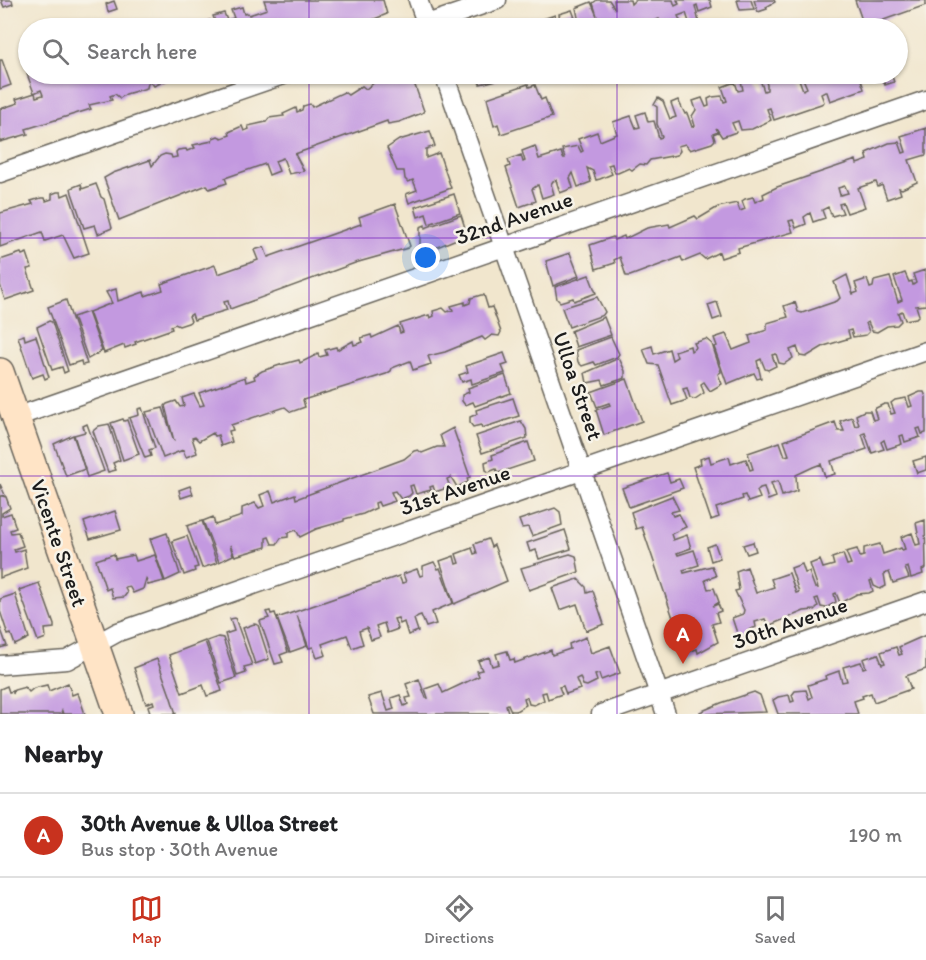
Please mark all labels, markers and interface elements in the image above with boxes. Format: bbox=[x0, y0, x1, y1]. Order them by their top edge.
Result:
search box bbox=[18, 18, 908, 84]
icon: search bbox=[39, 35, 72, 68]
text: Search here bbox=[87, 38, 197, 65]
street label: 32nd Avenue bbox=[452, 185, 576, 251]
your location bbox=[411, 243, 440, 272]
street label: Ulloa Street bbox=[547, 328, 609, 444]
street label: 31st Avenue bbox=[396, 459, 514, 521]
street label: Vicente Street bbox=[25, 476, 93, 610]
street label: 30th Avenue bbox=[729, 591, 851, 655]
pin: A bbox=[664, 614, 702, 664]
text: Nearby bbox=[24, 737, 103, 769]
text: 30th Avenue & Ulloa Street bbox=[81, 810, 338, 837]
text: A bbox=[37, 823, 50, 847]
text: 190 m bbox=[849, 823, 902, 847]
text: Bus stop · 30th Avenue bbox=[81, 837, 278, 861]
tab: Map bbox=[130, 892, 163, 947]
tab: Directions bbox=[424, 892, 494, 947]
tab: Saved bbox=[755, 892, 796, 947]

